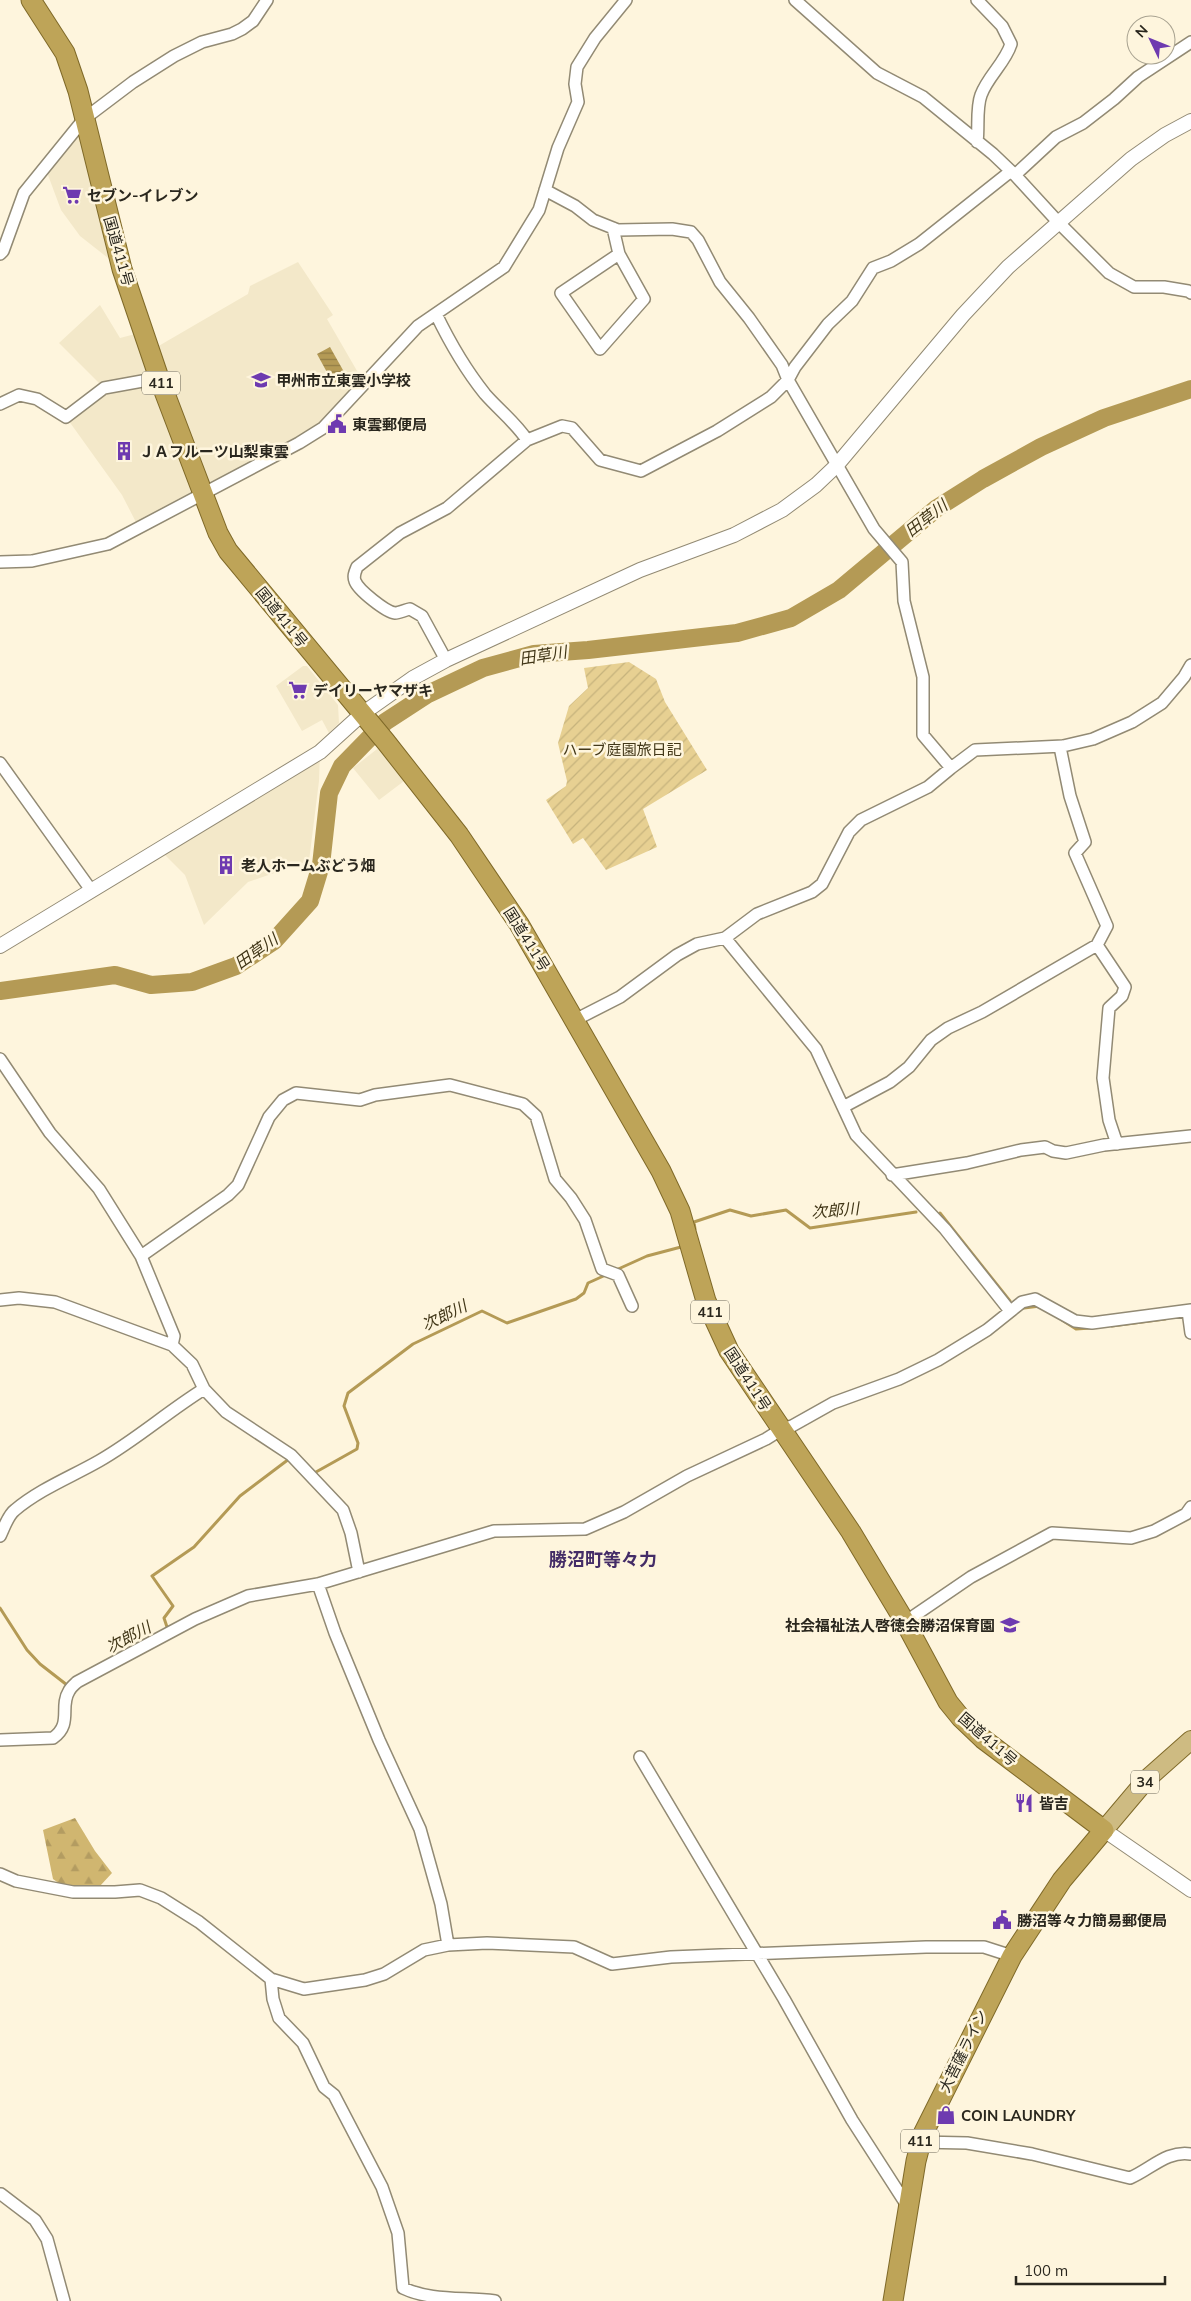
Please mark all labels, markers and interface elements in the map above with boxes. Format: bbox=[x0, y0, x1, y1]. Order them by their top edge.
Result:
north arrow bbox=[1126, 15, 1176, 65]
text: N bbox=[1131, 21, 1152, 41]
supermarket icon: セブン-イレブン bbox=[61, 184, 83, 206]
place label: セブン-イレブン bbox=[87, 186, 199, 205]
street label: 国道411号 bbox=[100, 214, 138, 288]
school or university icon: 甲州市立東雲小学校 bbox=[250, 369, 272, 391]
place label: 甲州市立東雲小学校 bbox=[276, 371, 411, 390]
road number: 411 bbox=[142, 372, 180, 394]
public building icon: 東雲郵便局 bbox=[326, 413, 348, 435]
place label: 東雲郵便局 bbox=[352, 415, 427, 434]
building icon: ＪＡフルーツ山梨東雲 bbox=[113, 440, 135, 462]
place label: ＪＡフルーツ山梨東雲 bbox=[139, 442, 289, 461]
water label: 田草川 bbox=[901, 494, 953, 541]
street label: 国道411号 bbox=[252, 583, 312, 651]
water label: 田草川 bbox=[518, 641, 570, 669]
supermarket icon: デイリーヤマザキ bbox=[287, 679, 309, 701]
place label: デイリーヤマザキ bbox=[313, 681, 433, 700]
park label: ハーブ庭園旅日記 bbox=[562, 740, 682, 759]
building icon: 老人ホームぶどう畑 bbox=[215, 854, 237, 876]
place label: 老人ホームぶどう畑 bbox=[241, 856, 376, 875]
street label: 国道411号 bbox=[500, 903, 554, 975]
water label: 田草川 bbox=[231, 928, 283, 973]
water label: 次郎川 bbox=[810, 1198, 862, 1222]
water label: 次郎川 bbox=[418, 1295, 472, 1335]
road number: 411 bbox=[691, 1300, 729, 1324]
street label: 国道411号 bbox=[720, 1344, 776, 1414]
district label: 勝沼町等々力 bbox=[549, 1548, 657, 1571]
school or university icon: 社会福祉法人啓徳会勝沼保育園 bbox=[999, 1614, 1021, 1636]
water label: 次郎川 bbox=[102, 1616, 156, 1657]
place label: 社会福祉法人啓徳会勝沼保育園 bbox=[785, 1616, 995, 1635]
street label: 国道411号 bbox=[955, 1708, 1021, 1770]
road number: 34 bbox=[1131, 1770, 1159, 1794]
restaurant icon: 皆吉 bbox=[1013, 1792, 1035, 1814]
place label: 皆吉 bbox=[1039, 1794, 1069, 1813]
public building icon: 勝沼等々力簡易郵便局 bbox=[991, 1909, 1013, 1931]
place label: 勝沼等々力簡易郵便局 bbox=[1017, 1911, 1167, 1930]
street label: 大菩薩ライン bbox=[935, 2006, 991, 2096]
shop icon: COIN LAUNDRY bbox=[935, 2104, 957, 2126]
place label: COIN LAUNDRY bbox=[961, 2106, 1076, 2125]
road number: 411 bbox=[901, 2130, 939, 2152]
scale bar bbox=[1016, 2254, 1165, 2286]
text: 100 m bbox=[1024, 2261, 1068, 2280]

